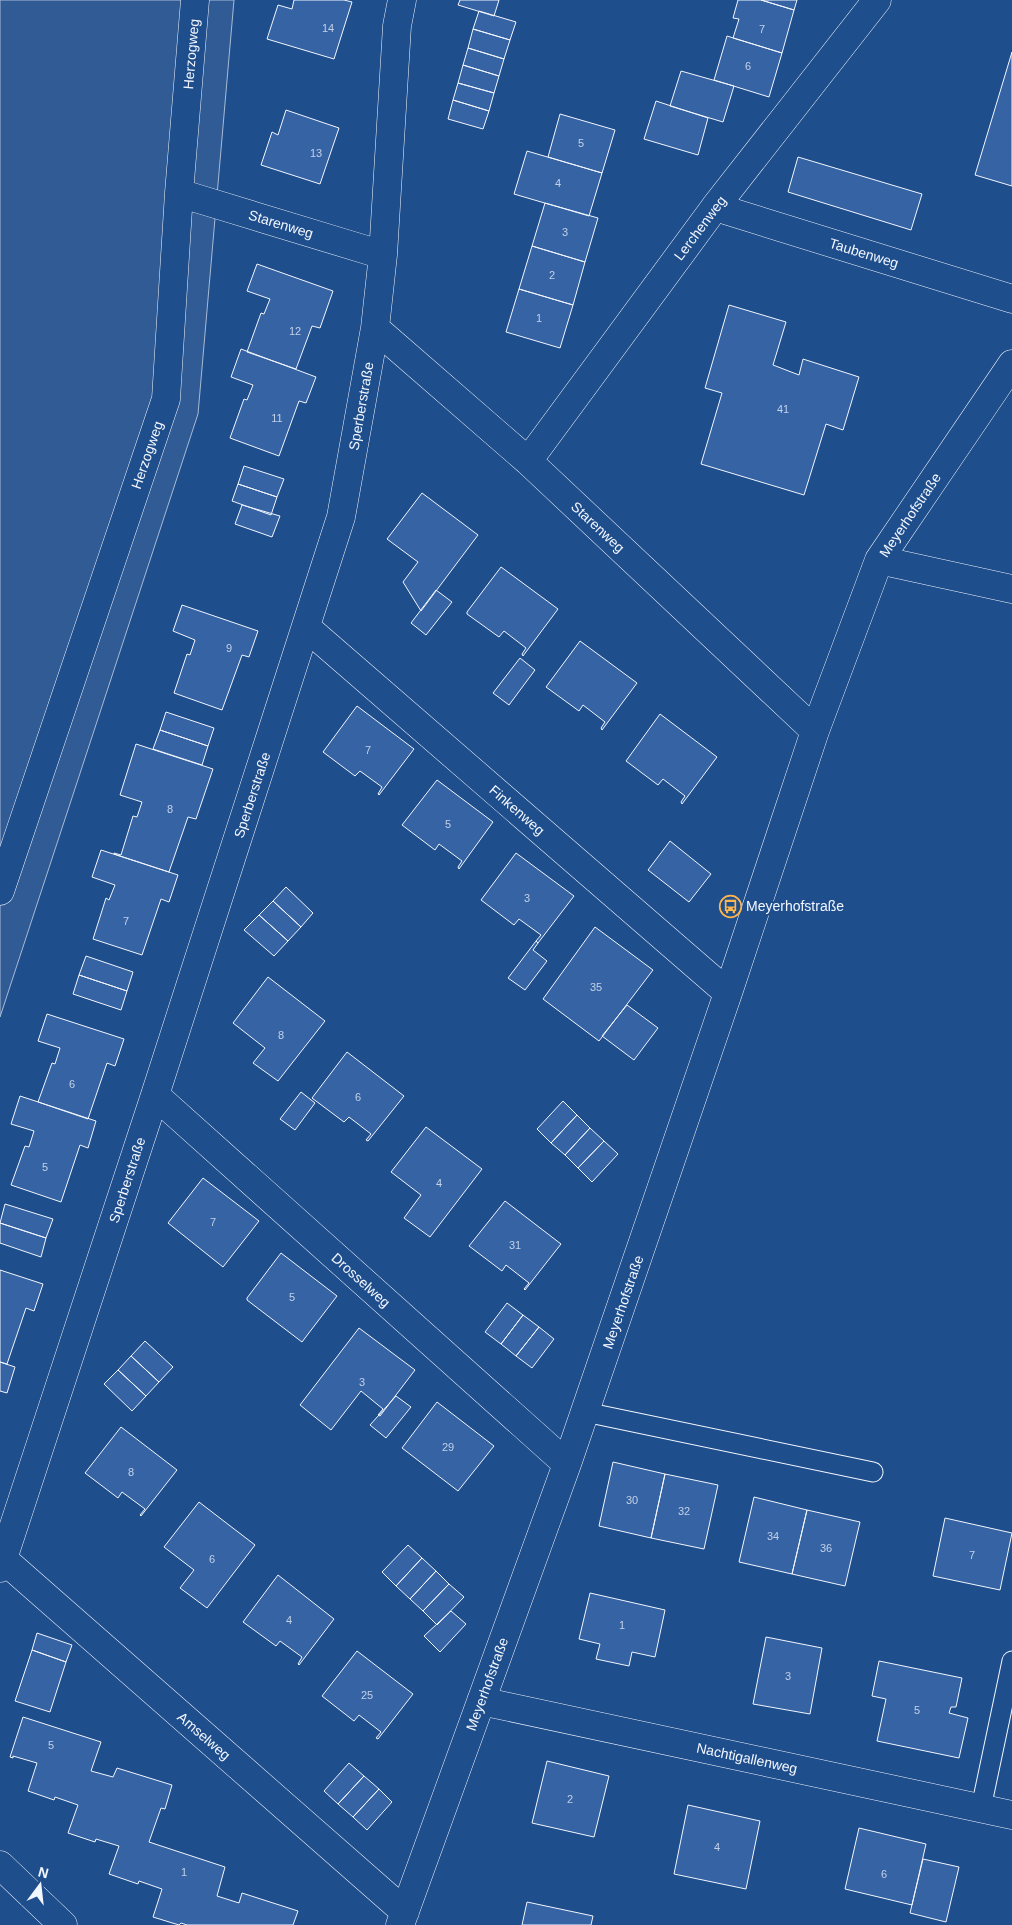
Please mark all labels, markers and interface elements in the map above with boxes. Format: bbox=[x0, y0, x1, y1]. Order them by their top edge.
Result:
street label: Herzogweg bbox=[180, 18, 202, 90]
house number: 14 bbox=[322, 22, 334, 34]
house number: 7 bbox=[759, 23, 765, 35]
house number: 6 bbox=[745, 60, 751, 72]
house number: 5 bbox=[578, 137, 584, 149]
house number: 13 bbox=[310, 147, 322, 159]
house number: 4 bbox=[555, 177, 561, 189]
street label: Lerchenweg bbox=[671, 193, 729, 263]
street label: Starenweg bbox=[247, 207, 315, 241]
house number: 3 bbox=[562, 226, 568, 238]
street label: Taubenweg bbox=[827, 235, 901, 271]
house number: 2 bbox=[549, 269, 555, 281]
house number: 1 bbox=[536, 312, 542, 324]
house number: 12 bbox=[289, 325, 301, 337]
street label: Sperberstraße bbox=[345, 360, 377, 451]
house number: 41 bbox=[777, 403, 789, 415]
house number: 11 bbox=[271, 412, 283, 424]
street label: Herzogweg bbox=[128, 419, 166, 491]
street label: Meyerhofstraße bbox=[876, 470, 944, 560]
street label: Starenweg bbox=[568, 498, 628, 556]
house number: 9 bbox=[226, 642, 232, 654]
house number: 7 bbox=[365, 744, 371, 756]
street label: Sperberstraße bbox=[231, 750, 274, 840]
street label: Finkenweg bbox=[486, 782, 548, 838]
house number: 8 bbox=[167, 803, 173, 815]
house number: 5 bbox=[445, 818, 451, 830]
house number: 3 bbox=[524, 892, 530, 904]
bus stop icon: Meyerhofstraße bbox=[718, 894, 742, 918]
place label: Meyerhofstraße bbox=[746, 898, 844, 914]
house number: 7 bbox=[123, 915, 129, 927]
house number: 35 bbox=[590, 981, 602, 993]
house number: 8 bbox=[278, 1029, 284, 1041]
house number: 6 bbox=[69, 1078, 75, 1090]
house number: 6 bbox=[355, 1091, 361, 1103]
street label: Sperberstraße bbox=[106, 1135, 149, 1225]
house number: 5 bbox=[42, 1161, 48, 1173]
house number: 4 bbox=[436, 1177, 442, 1189]
house number: 7 bbox=[210, 1216, 216, 1228]
house number: 31 bbox=[509, 1239, 521, 1251]
street label: Drosselweg bbox=[328, 1250, 394, 1310]
street label: Meyerhofstraße bbox=[599, 1253, 647, 1351]
house number: 5 bbox=[289, 1291, 295, 1303]
house number: 3 bbox=[359, 1376, 365, 1388]
house number: 29 bbox=[442, 1441, 454, 1453]
house number: 8 bbox=[128, 1466, 134, 1478]
house number: 30 bbox=[626, 1494, 638, 1506]
house number: 32 bbox=[678, 1505, 690, 1517]
house number: 34 bbox=[767, 1530, 779, 1542]
house number: 36 bbox=[820, 1542, 832, 1554]
house number: 7 bbox=[969, 1549, 975, 1561]
house number: 6 bbox=[209, 1553, 215, 1565]
house number: 4 bbox=[286, 1614, 292, 1626]
house number: 1 bbox=[619, 1619, 625, 1631]
street label: Meyerhofstraße bbox=[463, 1635, 511, 1733]
house number: 3 bbox=[785, 1670, 791, 1682]
house number: 25 bbox=[361, 1689, 373, 1701]
house number: 5 bbox=[914, 1704, 920, 1716]
street label: Amselweg bbox=[174, 1709, 234, 1763]
house number: 5 bbox=[48, 1739, 54, 1751]
street label: Nachtigallenweg bbox=[695, 1739, 799, 1777]
house number: 2 bbox=[567, 1793, 573, 1805]
house number: 4 bbox=[714, 1841, 720, 1853]
north arrow bbox=[15, 1860, 65, 1910]
text: N bbox=[36, 1863, 50, 1881]
house number: 1 bbox=[181, 1866, 187, 1878]
house number: 6 bbox=[881, 1868, 887, 1880]

